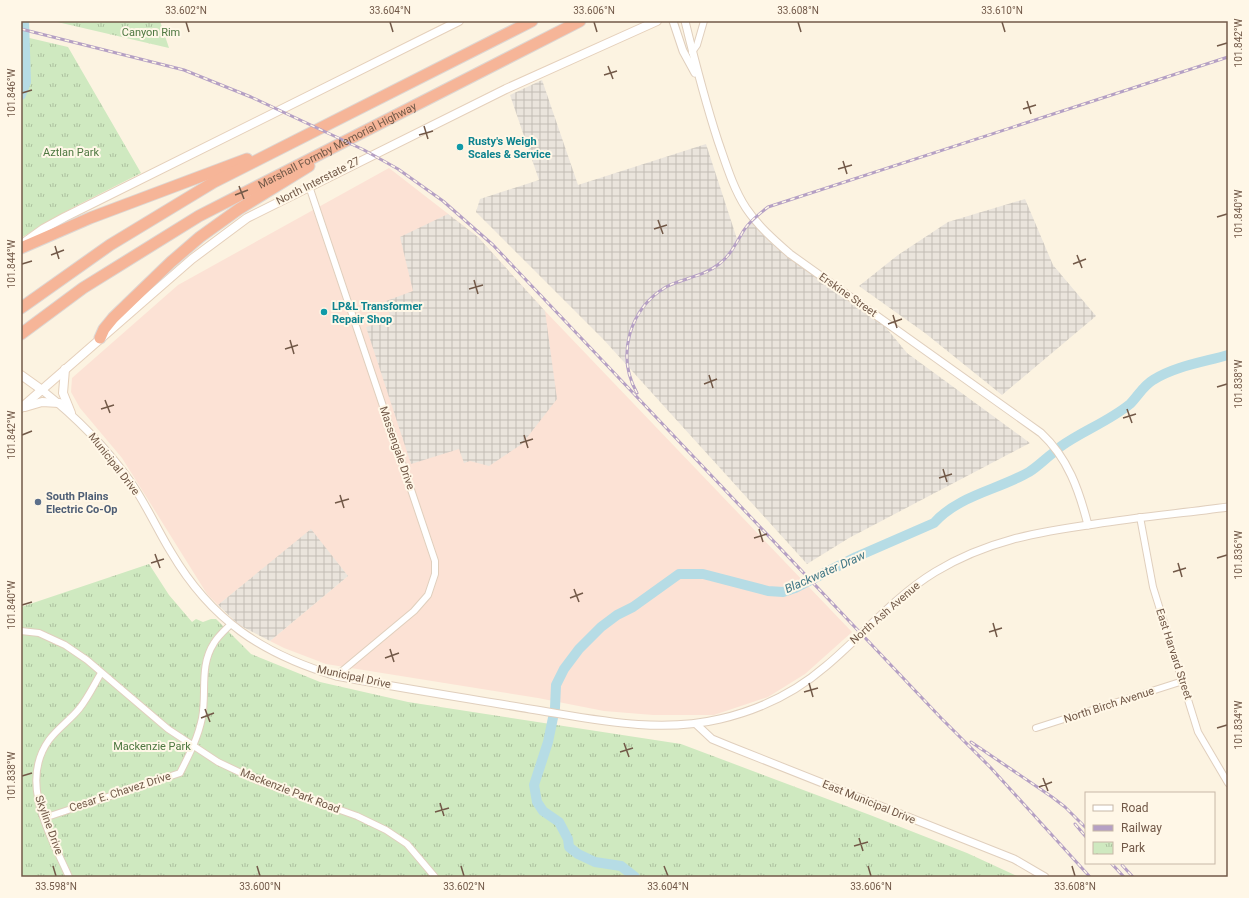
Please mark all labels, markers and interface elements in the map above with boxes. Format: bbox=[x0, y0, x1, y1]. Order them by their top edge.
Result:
text: 33.602°N bbox=[165, 5, 207, 16]
text: 33.604°N bbox=[369, 5, 411, 16]
text: 33.606°N bbox=[573, 5, 615, 16]
text: 33.608°N bbox=[777, 5, 819, 16]
text: 33.610°N bbox=[981, 5, 1023, 16]
text: 101.842°W bbox=[1233, 18, 1244, 67]
park label: Canyon Rim bbox=[122, 26, 180, 39]
text: 101.846°W bbox=[6, 68, 17, 117]
street label: Marshall Formby Memorial Highway bbox=[256, 99, 419, 191]
place label: Rusty's Weigh Scales & Service bbox=[468, 135, 551, 161]
marker: Rusty's Weigh Scales & Service bbox=[455, 142, 465, 152]
park label: Aztlan Park bbox=[43, 146, 99, 159]
street label: North Interstate 27 bbox=[274, 154, 362, 208]
text: 101.840°W bbox=[1233, 189, 1244, 238]
text: 101.844°W bbox=[6, 239, 17, 288]
street label: Erskine Street bbox=[817, 270, 880, 320]
place label: LP&L Transformer Repair Shop bbox=[332, 300, 422, 326]
marker: LP&L Transformer Repair Shop bbox=[319, 307, 329, 317]
text: 101.838°W bbox=[1233, 359, 1244, 408]
street label: Massengale Drive bbox=[377, 405, 417, 491]
text: 101.842°W bbox=[6, 410, 17, 459]
street label: Municipal Drive bbox=[86, 430, 142, 498]
place label: South Plains Electric Co-Op bbox=[46, 490, 117, 516]
marker: South Plains Electric Co-Op bbox=[33, 497, 43, 507]
text: 101.836°W bbox=[1233, 530, 1244, 579]
water label: Blackwater Draw bbox=[783, 548, 868, 596]
street label: North Ash Avenue bbox=[847, 579, 923, 647]
text: 101.840°W bbox=[6, 580, 17, 629]
street label: East Harvard Street bbox=[1153, 607, 1195, 701]
street label: Municipal Drive bbox=[316, 663, 392, 691]
street label: North Birch Avenue bbox=[1062, 684, 1156, 726]
text: 101.834°W bbox=[1233, 700, 1244, 749]
park label: Mackenzie Park bbox=[113, 740, 191, 753]
text: 101.838°W bbox=[6, 751, 17, 800]
street label: Mackenzie Park Road bbox=[238, 766, 342, 816]
street label: Cesar E. Chavez Drive bbox=[68, 769, 173, 815]
street label: East Municipal Drive bbox=[820, 777, 918, 827]
legend bbox=[1085, 792, 1215, 864]
street label: Skyline Drive bbox=[32, 794, 66, 857]
text: Road bbox=[1121, 801, 1149, 815]
text: Railway bbox=[1121, 821, 1162, 835]
text: Park bbox=[1121, 841, 1146, 855]
text: 33.598°N bbox=[35, 881, 77, 892]
text: 33.600°N bbox=[239, 881, 281, 892]
text: 33.602°N bbox=[443, 881, 485, 892]
text: 33.604°N bbox=[647, 881, 689, 892]
text: 33.606°N bbox=[850, 881, 892, 892]
text: 33.608°N bbox=[1054, 881, 1096, 892]

